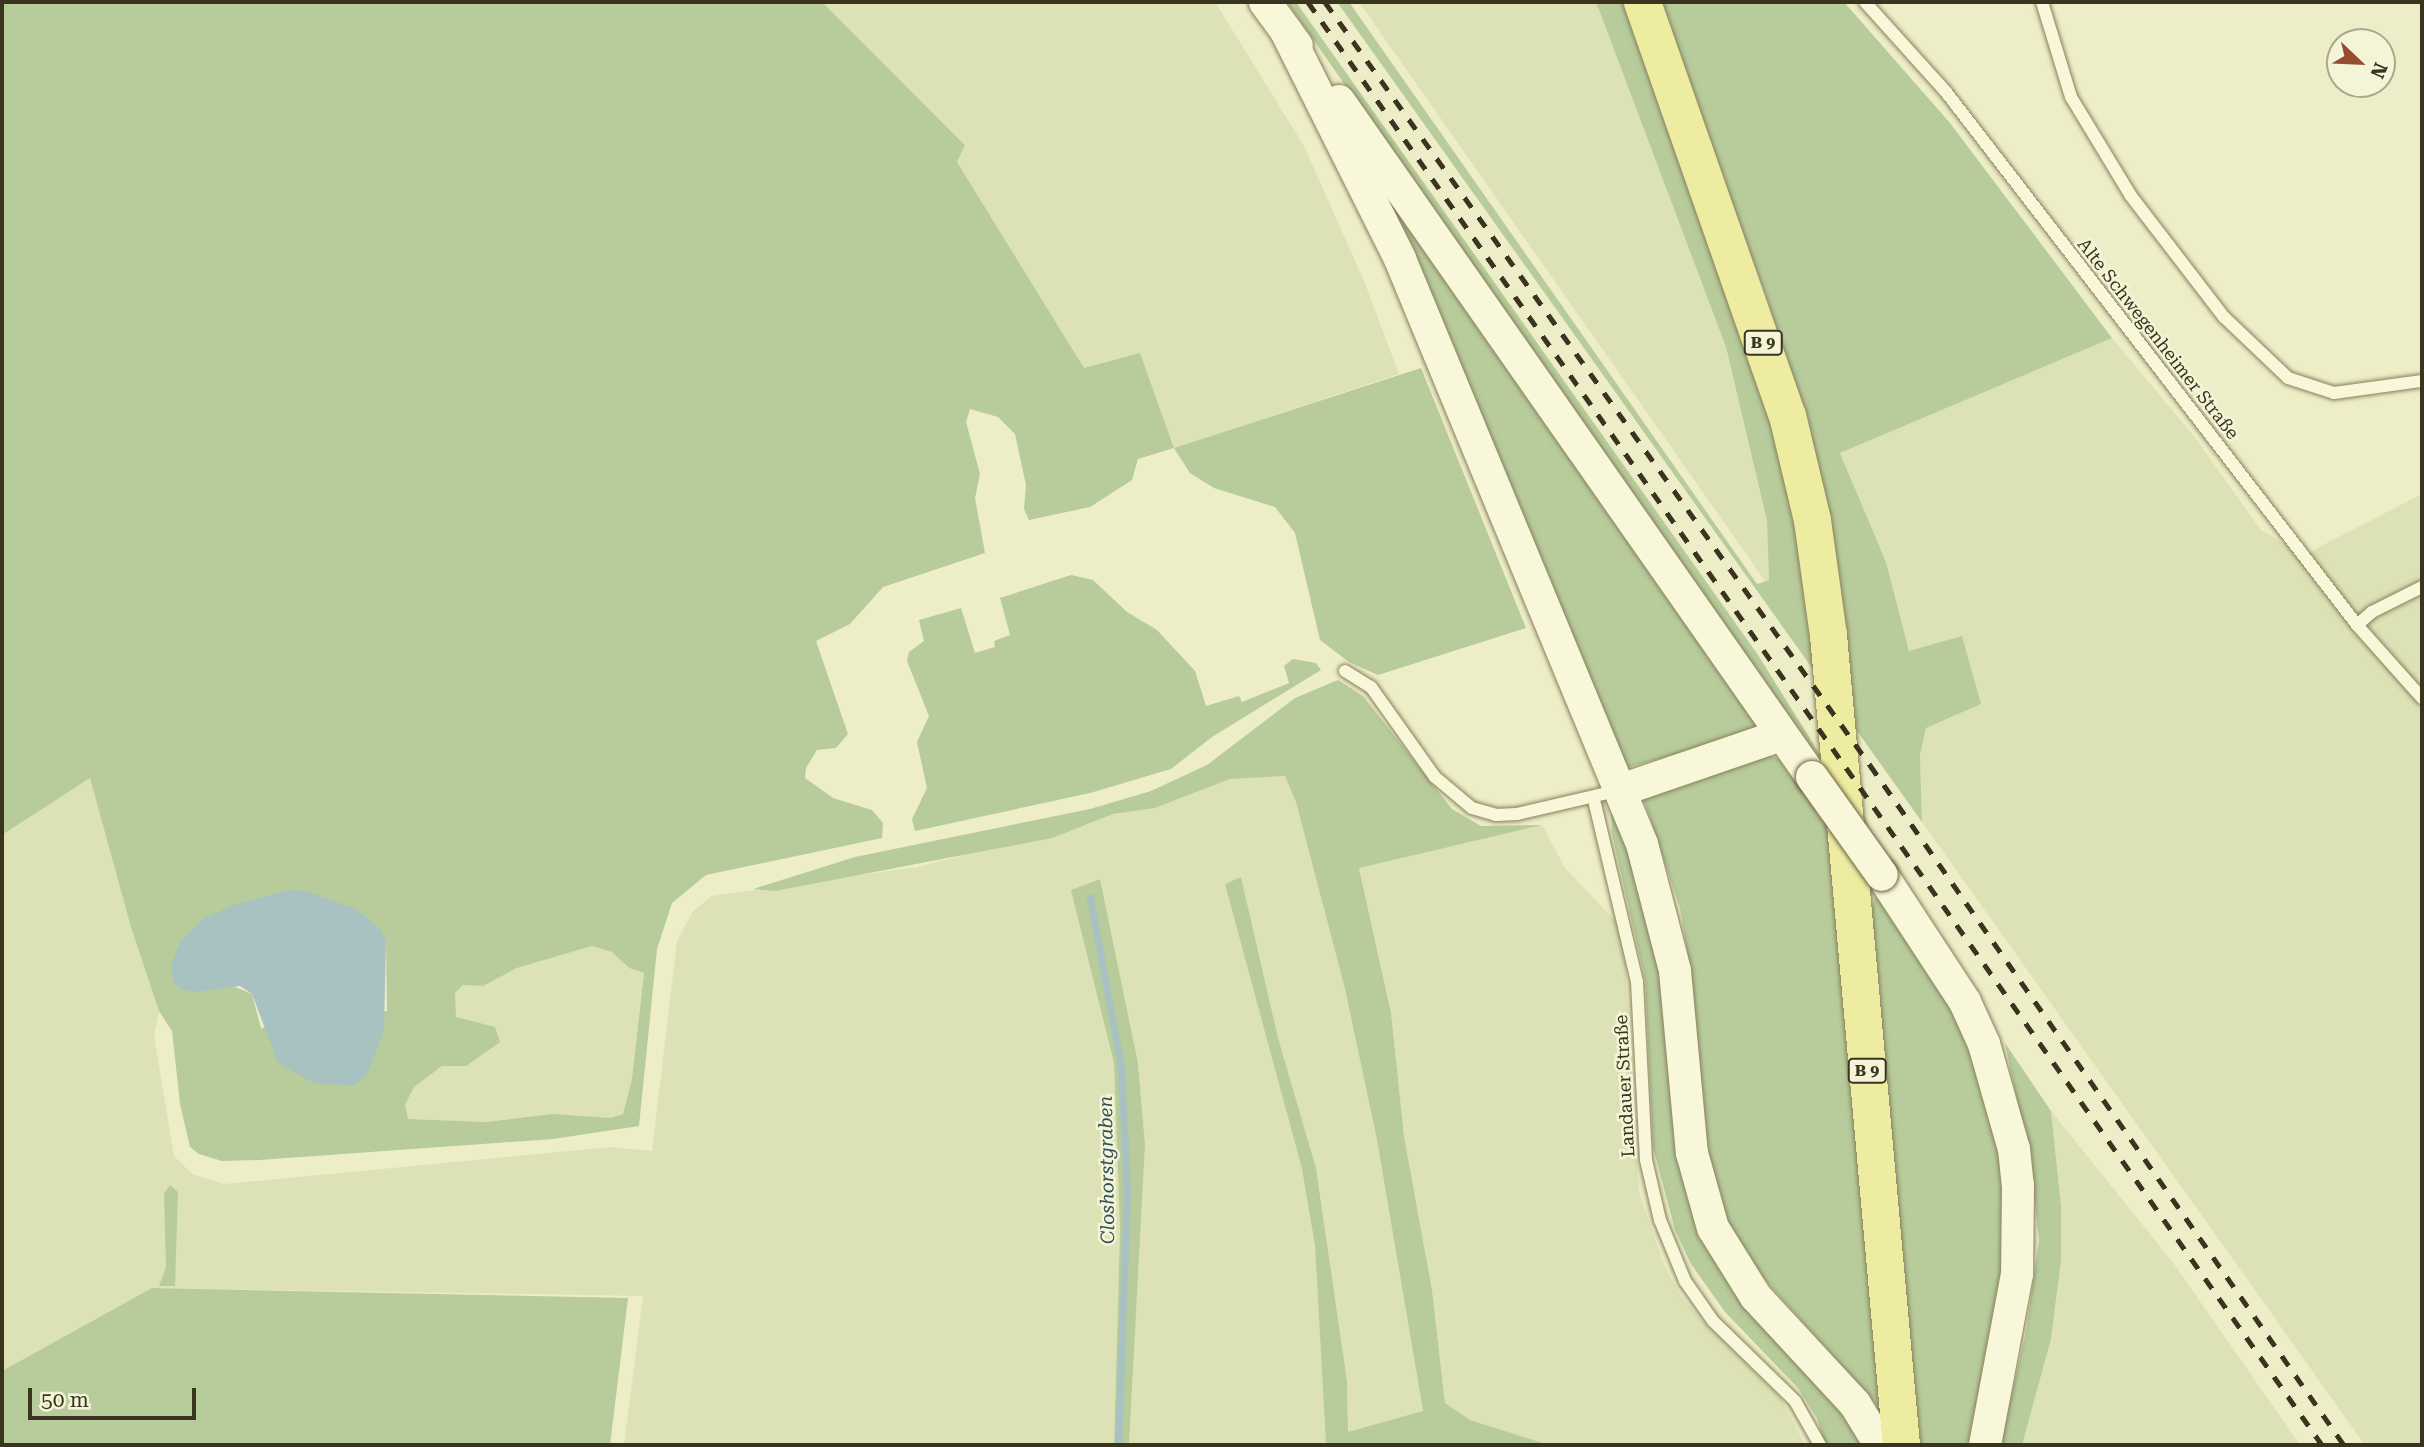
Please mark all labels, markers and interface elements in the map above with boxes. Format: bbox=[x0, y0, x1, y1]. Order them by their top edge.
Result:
north arrow bbox=[2326, 28, 2396, 98]
text: N bbox=[2366, 59, 2392, 82]
street label: Alte Schwegenheimer Straße bbox=[2073, 234, 2243, 444]
road number: B 9 bbox=[1742, 330, 1784, 356]
street label: Landauer Straße bbox=[1610, 1014, 1640, 1158]
road number: B 9 bbox=[1846, 1058, 1888, 1084]
water label: Closhorstgraben bbox=[1094, 1096, 1120, 1244]
scale bar bbox=[32, 1374, 200, 1418]
text: 50 m bbox=[41, 1388, 89, 1412]

